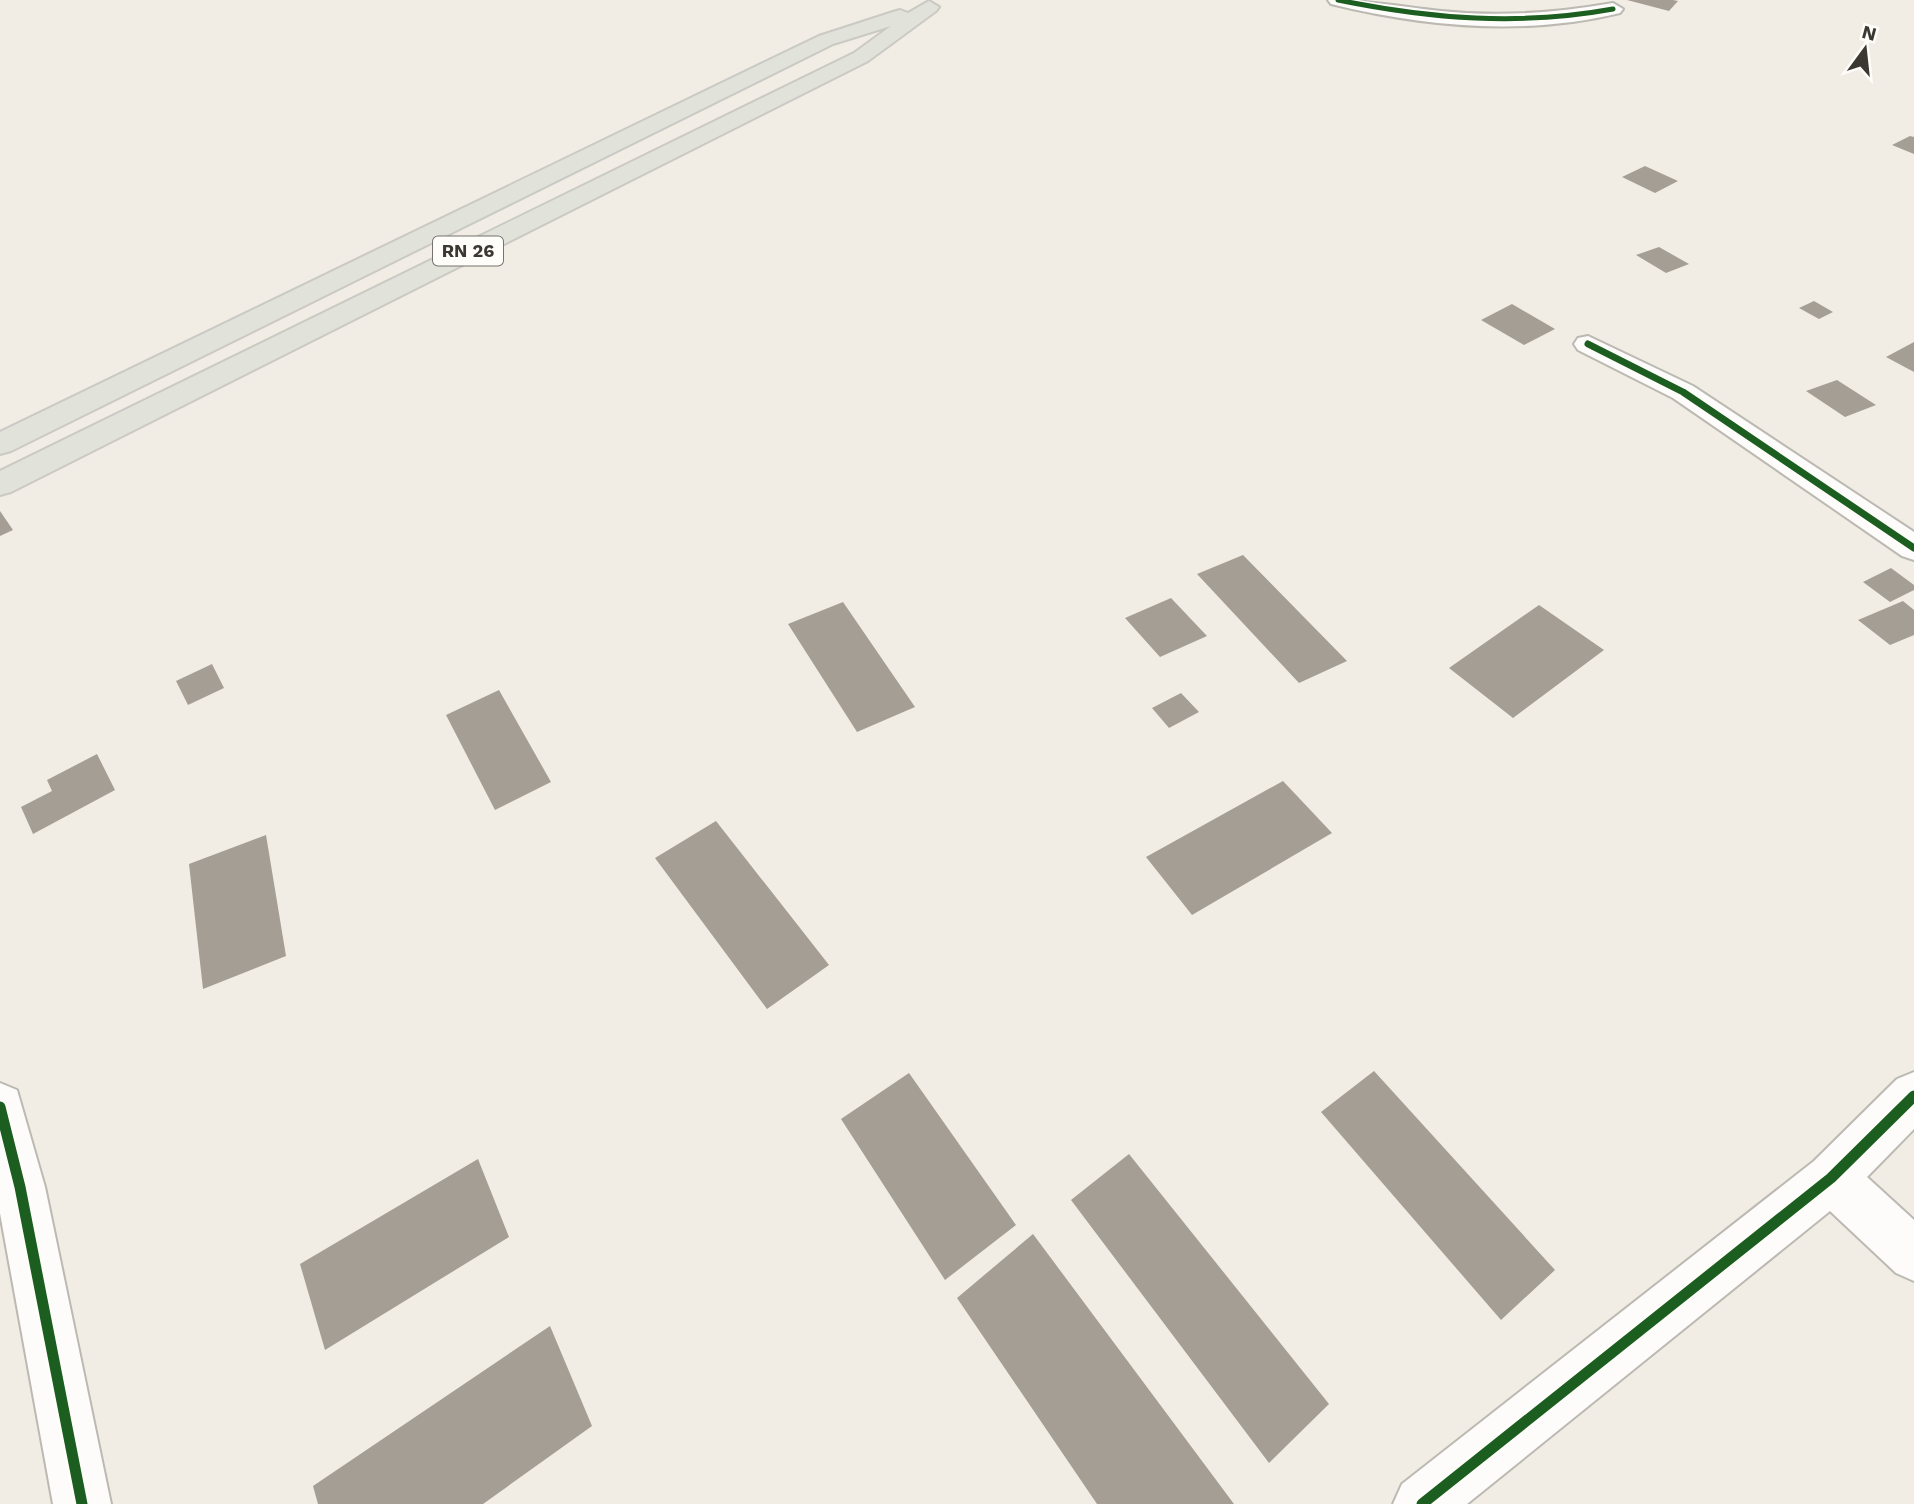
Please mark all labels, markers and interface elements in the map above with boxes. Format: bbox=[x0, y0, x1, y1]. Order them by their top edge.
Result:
north arrow bbox=[1830, 14, 1900, 84]
text: N bbox=[1859, 20, 1879, 46]
road number: RN 26 bbox=[433, 236, 503, 265]

